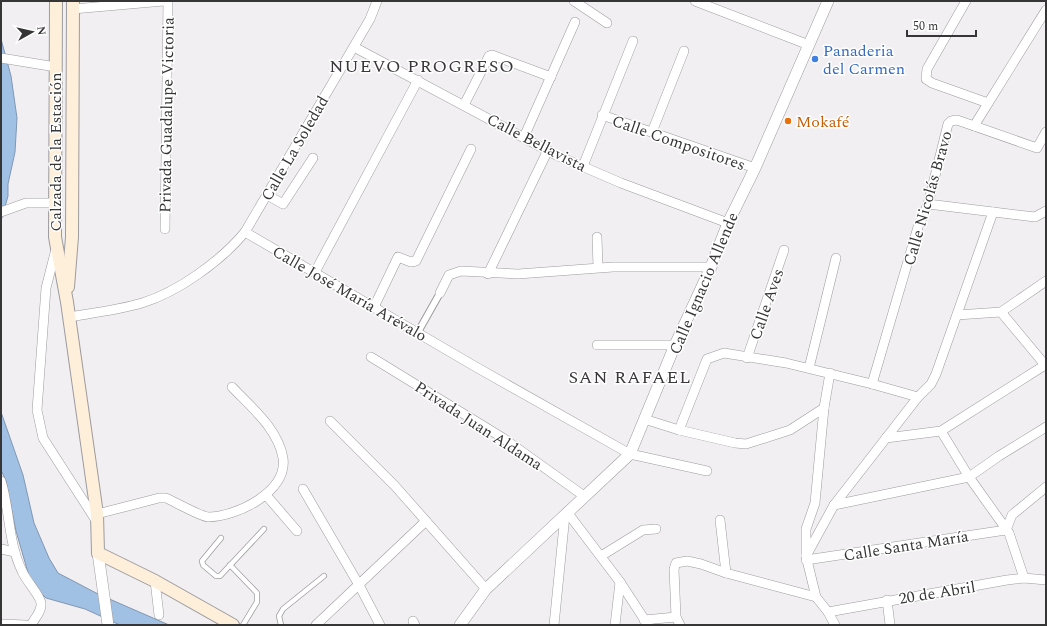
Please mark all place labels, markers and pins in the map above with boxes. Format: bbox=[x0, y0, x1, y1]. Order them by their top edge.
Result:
place label: Panaderia del Carmen bbox=[823, 39, 905, 81]
marker: Panaderia del Carmen bbox=[810, 54, 820, 64]
place label: Mokafé bbox=[796, 110, 850, 134]
marker: Mokafé bbox=[783, 116, 793, 126]

